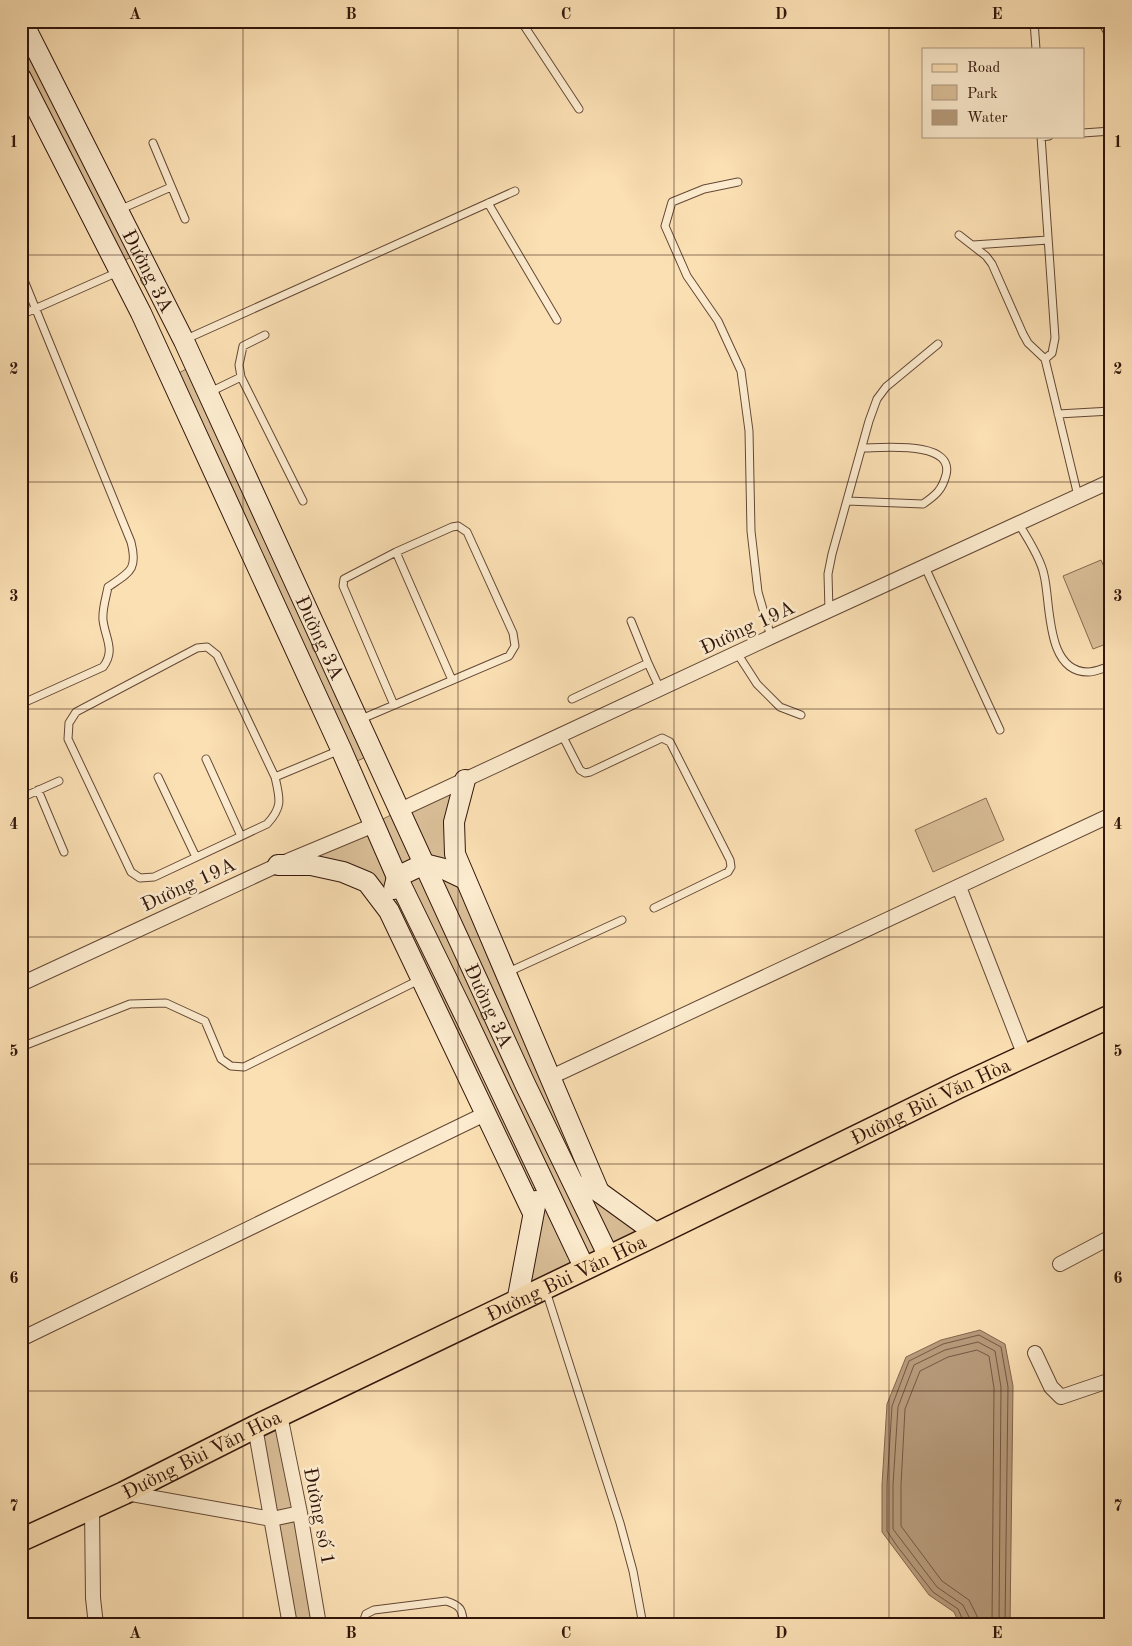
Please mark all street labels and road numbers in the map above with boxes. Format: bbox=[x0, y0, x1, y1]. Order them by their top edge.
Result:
street label: Đường 3A bbox=[117, 227, 176, 316]
street label: Đường 3A bbox=[290, 593, 346, 684]
street label: Đường 19A bbox=[698, 598, 798, 659]
street label: Đường 19A bbox=[139, 855, 239, 916]
street label: Đường 3A bbox=[459, 961, 515, 1052]
street label: Đường Bùi Văn Hòa bbox=[848, 1056, 1015, 1150]
street label: Đường Bùi Văn Hòa bbox=[484, 1233, 650, 1326]
street label: Đường Bùi Văn Hòa bbox=[120, 1408, 285, 1504]
street label: Đường số 1 bbox=[299, 1466, 337, 1567]

